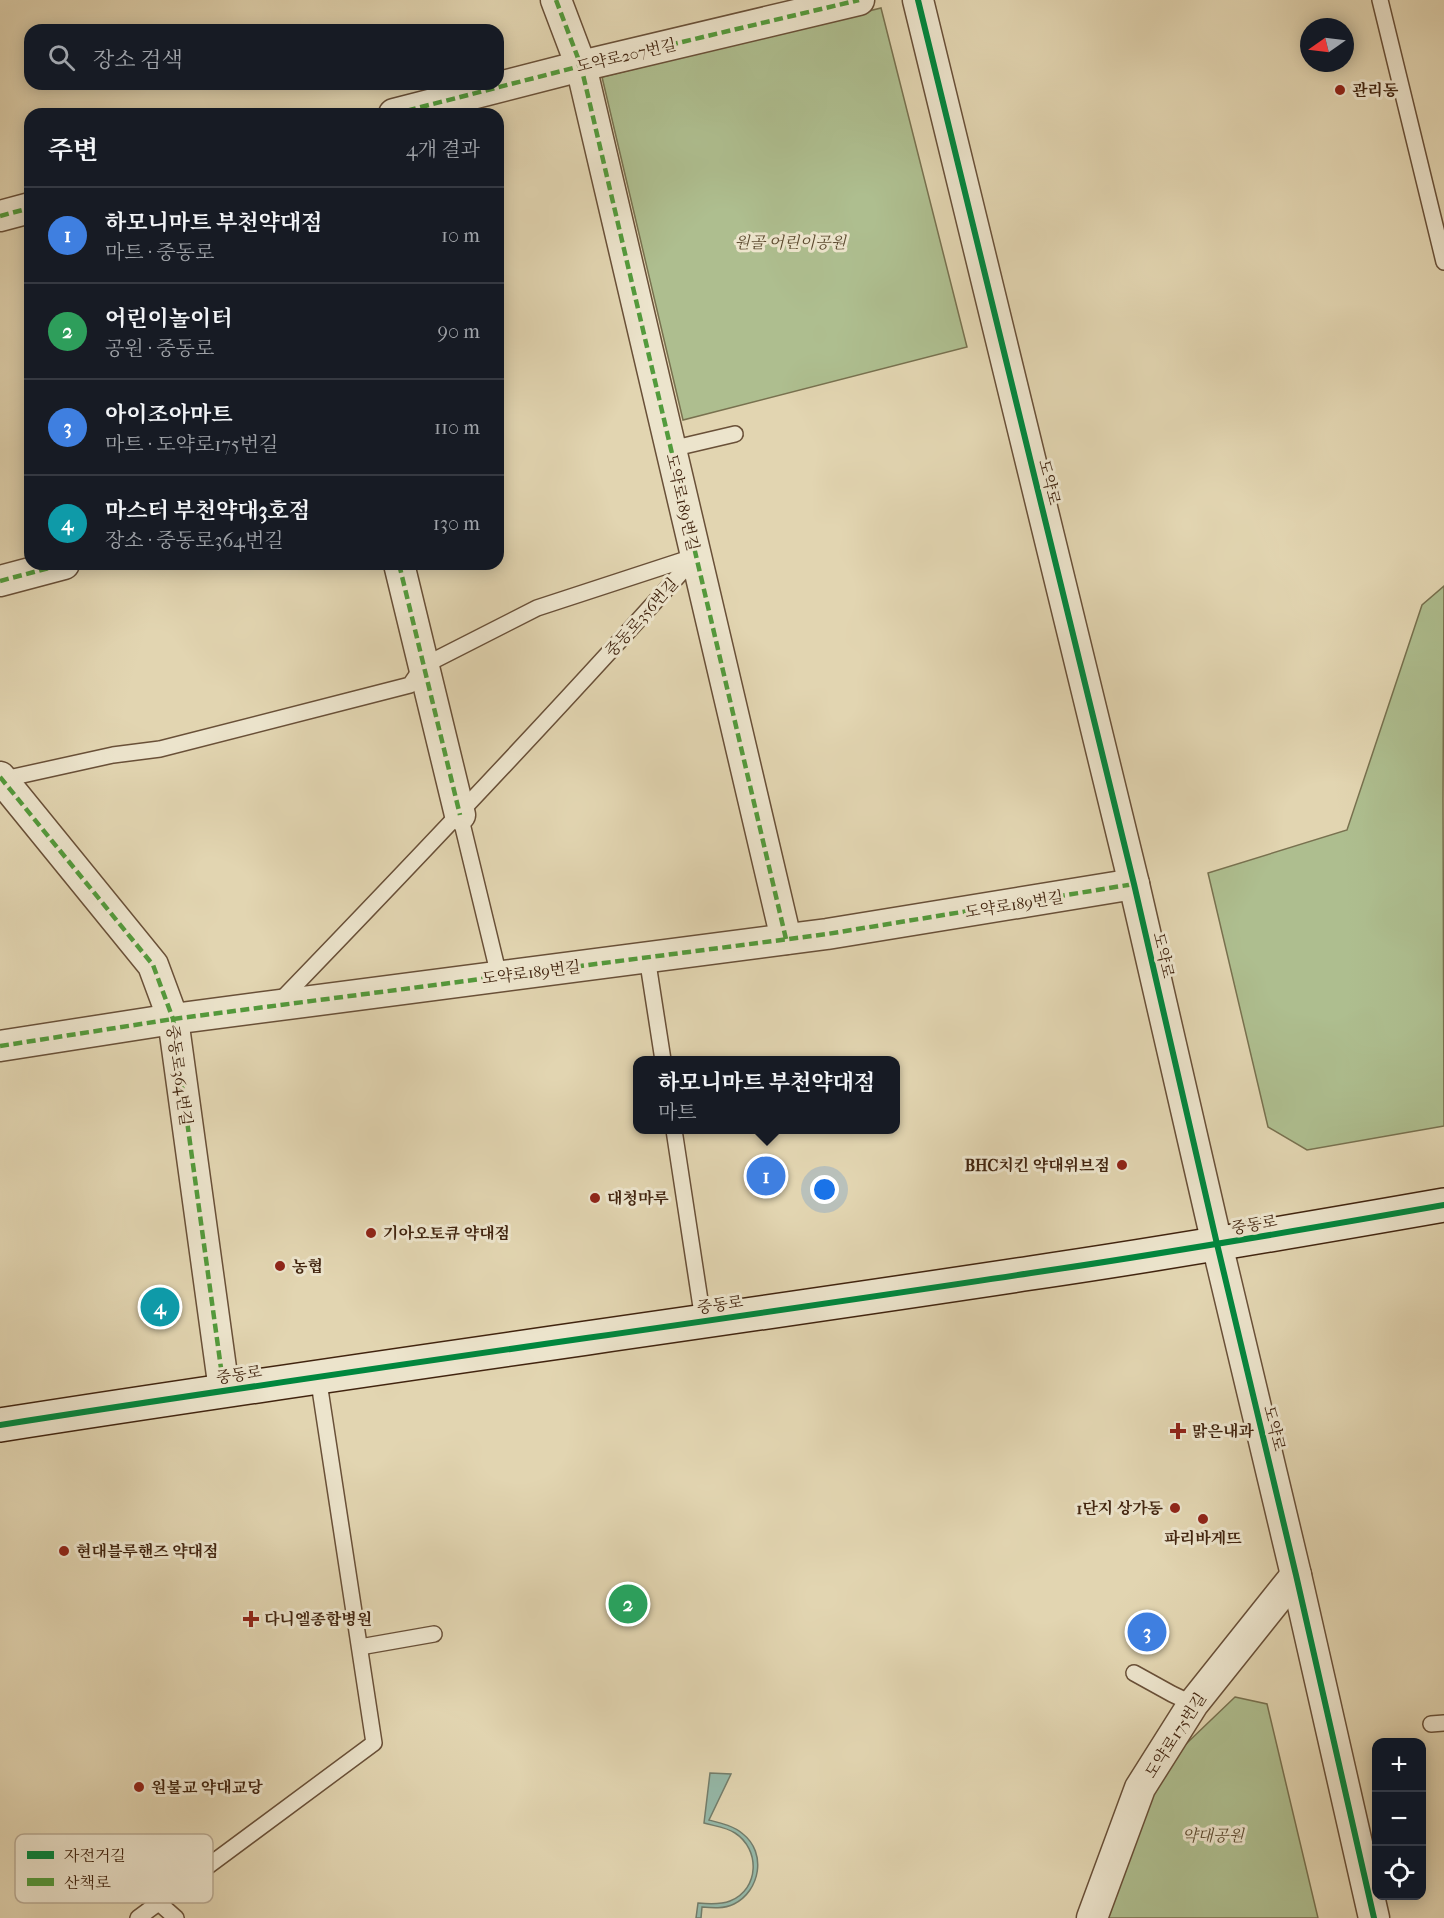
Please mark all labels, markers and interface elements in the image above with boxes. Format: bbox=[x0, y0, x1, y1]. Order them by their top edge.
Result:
north arrow bbox=[1300, 18, 1354, 72]
search box bbox=[24, 24, 504, 90]
street label: 도약로207번길 bbox=[574, 35, 678, 76]
icon: search bbox=[45, 41, 78, 74]
text: 장소 검색 bbox=[93, 47, 183, 73]
place label: 관리동 bbox=[1352, 81, 1399, 100]
marker: 관리동 bbox=[1333, 83, 1347, 97]
text: 주변 bbox=[48, 135, 98, 166]
text: 4개 결과 bbox=[406, 138, 480, 161]
text: 하모니마트 부천약대점 bbox=[105, 210, 322, 236]
text: 1 bbox=[64, 224, 71, 247]
text: 10 m bbox=[441, 224, 480, 247]
park label: 원골 어린이공원 bbox=[734, 233, 847, 252]
text: 마트 · 중동로 bbox=[105, 241, 214, 264]
text: 어린이놀이터 bbox=[105, 306, 233, 332]
text: 2 bbox=[62, 320, 73, 343]
text: 90 m bbox=[438, 320, 480, 343]
text: 공원 · 중동로 bbox=[105, 337, 214, 360]
text: 아이조아마트 bbox=[105, 402, 233, 428]
text: 3 bbox=[63, 416, 72, 439]
text: 110 m bbox=[434, 416, 480, 439]
text: 마트 · 도약로175번길 bbox=[105, 433, 278, 456]
street label: 도약로189번길 bbox=[662, 452, 703, 553]
street label: 도약로 bbox=[1035, 457, 1064, 507]
text: 마스터 부천약대3호점 bbox=[105, 498, 310, 524]
text: 4 bbox=[62, 512, 73, 535]
text: 130 m bbox=[433, 512, 480, 535]
text: 장소 · 중동로364번길 bbox=[105, 529, 284, 552]
street label: 중동로356번길 bbox=[601, 574, 682, 661]
street label: 도약로189번길 bbox=[963, 887, 1065, 922]
street label: 도약로 bbox=[1149, 930, 1178, 980]
street label: 도약로189번길 bbox=[481, 957, 582, 988]
street label: 중동로364번길 bbox=[163, 1023, 196, 1127]
popup bbox=[633, 1056, 900, 1134]
text: 하모니마트 부천약대점 bbox=[658, 1070, 875, 1096]
text: 마트 bbox=[658, 1101, 697, 1124]
pin: 1 bbox=[746, 1154, 786, 1198]
place label: BHC치킨 약대위브점 bbox=[965, 1156, 1110, 1175]
marker: BHC치킨 약대위브점 bbox=[1115, 1158, 1129, 1172]
your location bbox=[810, 1175, 839, 1204]
place label: 대청마루 bbox=[607, 1189, 669, 1208]
marker: 대청마루 bbox=[588, 1191, 602, 1205]
street label: 중동로 bbox=[1230, 1211, 1279, 1238]
place label: 기아오토큐 약대점 bbox=[383, 1224, 510, 1243]
marker: 기아오토큐 약대점 bbox=[364, 1226, 378, 1240]
place label: 농협 bbox=[292, 1257, 323, 1276]
marker: 농협 bbox=[273, 1259, 287, 1273]
pin: 4 bbox=[140, 1284, 180, 1330]
street label: 중동로 bbox=[696, 1292, 745, 1317]
street label: 중동로 bbox=[215, 1361, 264, 1388]
street label: 도약로 bbox=[1260, 1403, 1289, 1453]
marker: 맑은내과 bbox=[1169, 1422, 1187, 1440]
place label: 맑은내과 bbox=[1192, 1422, 1254, 1441]
place label: 1단지 상가동 bbox=[1077, 1499, 1164, 1518]
marker: 1단지 상가동 bbox=[1168, 1501, 1182, 1515]
marker: 파리바게뜨 bbox=[1196, 1512, 1210, 1526]
place label: 파리바게뜨 bbox=[1164, 1529, 1242, 1548]
place label: 현대블루핸즈 약대점 bbox=[76, 1542, 219, 1561]
marker: 현대블루핸즈 약대점 bbox=[57, 1544, 71, 1558]
pin: 2 bbox=[608, 1582, 648, 1626]
marker: 다니엘종합병원 bbox=[242, 1610, 260, 1628]
place label: 다니엘종합병원 bbox=[264, 1610, 372, 1629]
pin: 3 bbox=[1128, 1610, 1166, 1654]
street label: 도약로175번길 bbox=[1141, 1689, 1210, 1781]
map controls bbox=[1372, 1738, 1426, 1900]
button: + bbox=[1372, 1738, 1426, 1792]
place label: 원불교 약대교당 bbox=[151, 1778, 263, 1797]
marker: 원불교 약대교당 bbox=[132, 1780, 146, 1794]
button: − bbox=[1372, 1792, 1426, 1846]
park label: 약대공원 bbox=[1182, 1826, 1245, 1845]
legend bbox=[15, 1834, 213, 1903]
text: 자전거길 bbox=[64, 1846, 126, 1865]
button: locate bbox=[1372, 1846, 1426, 1900]
text: 산책로 bbox=[64, 1873, 111, 1892]

